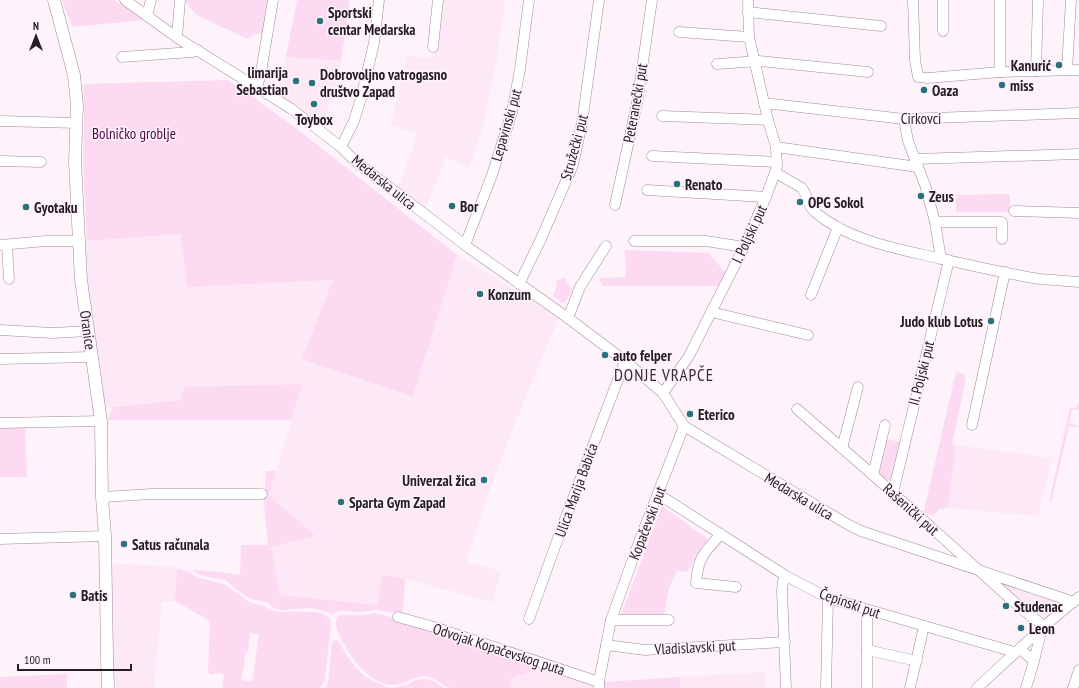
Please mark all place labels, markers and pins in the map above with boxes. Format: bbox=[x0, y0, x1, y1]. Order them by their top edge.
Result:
place label: Sportski centar Medarska bbox=[328, 3, 416, 39]
marker: Sportski centar Medarska bbox=[315, 16, 325, 26]
place label: Kanurić bbox=[1011, 56, 1052, 75]
marker: Kanurić bbox=[1054, 60, 1064, 70]
place label: limarija Sebastian bbox=[236, 63, 288, 99]
place label: Dobrovoljno vatrogasno društvo Zapad bbox=[320, 65, 448, 101]
marker: limarija Sebastian bbox=[291, 76, 301, 86]
place label: miss bbox=[1010, 76, 1034, 95]
marker: Dobrovoljno vatrogasno društvo Zapad bbox=[307, 78, 317, 88]
marker: miss bbox=[997, 80, 1007, 90]
place label: Oaza bbox=[932, 81, 958, 100]
marker: Oaza bbox=[919, 85, 929, 95]
marker: Toybox bbox=[309, 99, 319, 109]
place label: Toybox bbox=[295, 110, 333, 129]
place label: Renato bbox=[685, 175, 723, 194]
marker: Renato bbox=[672, 179, 682, 189]
place label: Zeus bbox=[929, 187, 954, 206]
marker: Zeus bbox=[916, 191, 926, 201]
place label: OPG Sokol bbox=[808, 193, 864, 212]
place label: Bor bbox=[460, 197, 479, 216]
marker: OPG Sokol bbox=[795, 197, 805, 207]
place label: Gyotaku bbox=[34, 198, 78, 217]
marker: Bor bbox=[447, 201, 457, 211]
marker: Gyotaku bbox=[21, 202, 31, 212]
place label: Konzum bbox=[488, 285, 531, 304]
marker: Konzum bbox=[475, 289, 485, 299]
place label: Judo klub Lotus bbox=[899, 312, 983, 331]
marker: Judo klub Lotus bbox=[986, 316, 996, 326]
place label: auto felper bbox=[613, 346, 672, 365]
marker: auto felper bbox=[600, 350, 610, 360]
place label: Eterico bbox=[698, 405, 735, 424]
marker: Eterico bbox=[685, 409, 695, 419]
place label: Univerzal žica bbox=[402, 471, 476, 490]
marker: Univerzal žica bbox=[479, 475, 489, 485]
place label: Sparta Gym Zapad bbox=[349, 493, 446, 512]
marker: Sparta Gym Zapad bbox=[336, 497, 346, 507]
place label: Satus računala bbox=[132, 535, 209, 554]
marker: Satus računala bbox=[119, 539, 129, 549]
place label: Batis bbox=[81, 586, 108, 605]
marker: Batis bbox=[68, 590, 78, 600]
place label: Studenac bbox=[1014, 597, 1064, 616]
marker: Studenac bbox=[1001, 601, 1011, 611]
place label: Leon bbox=[1029, 619, 1055, 638]
marker: Leon bbox=[1016, 623, 1026, 633]

